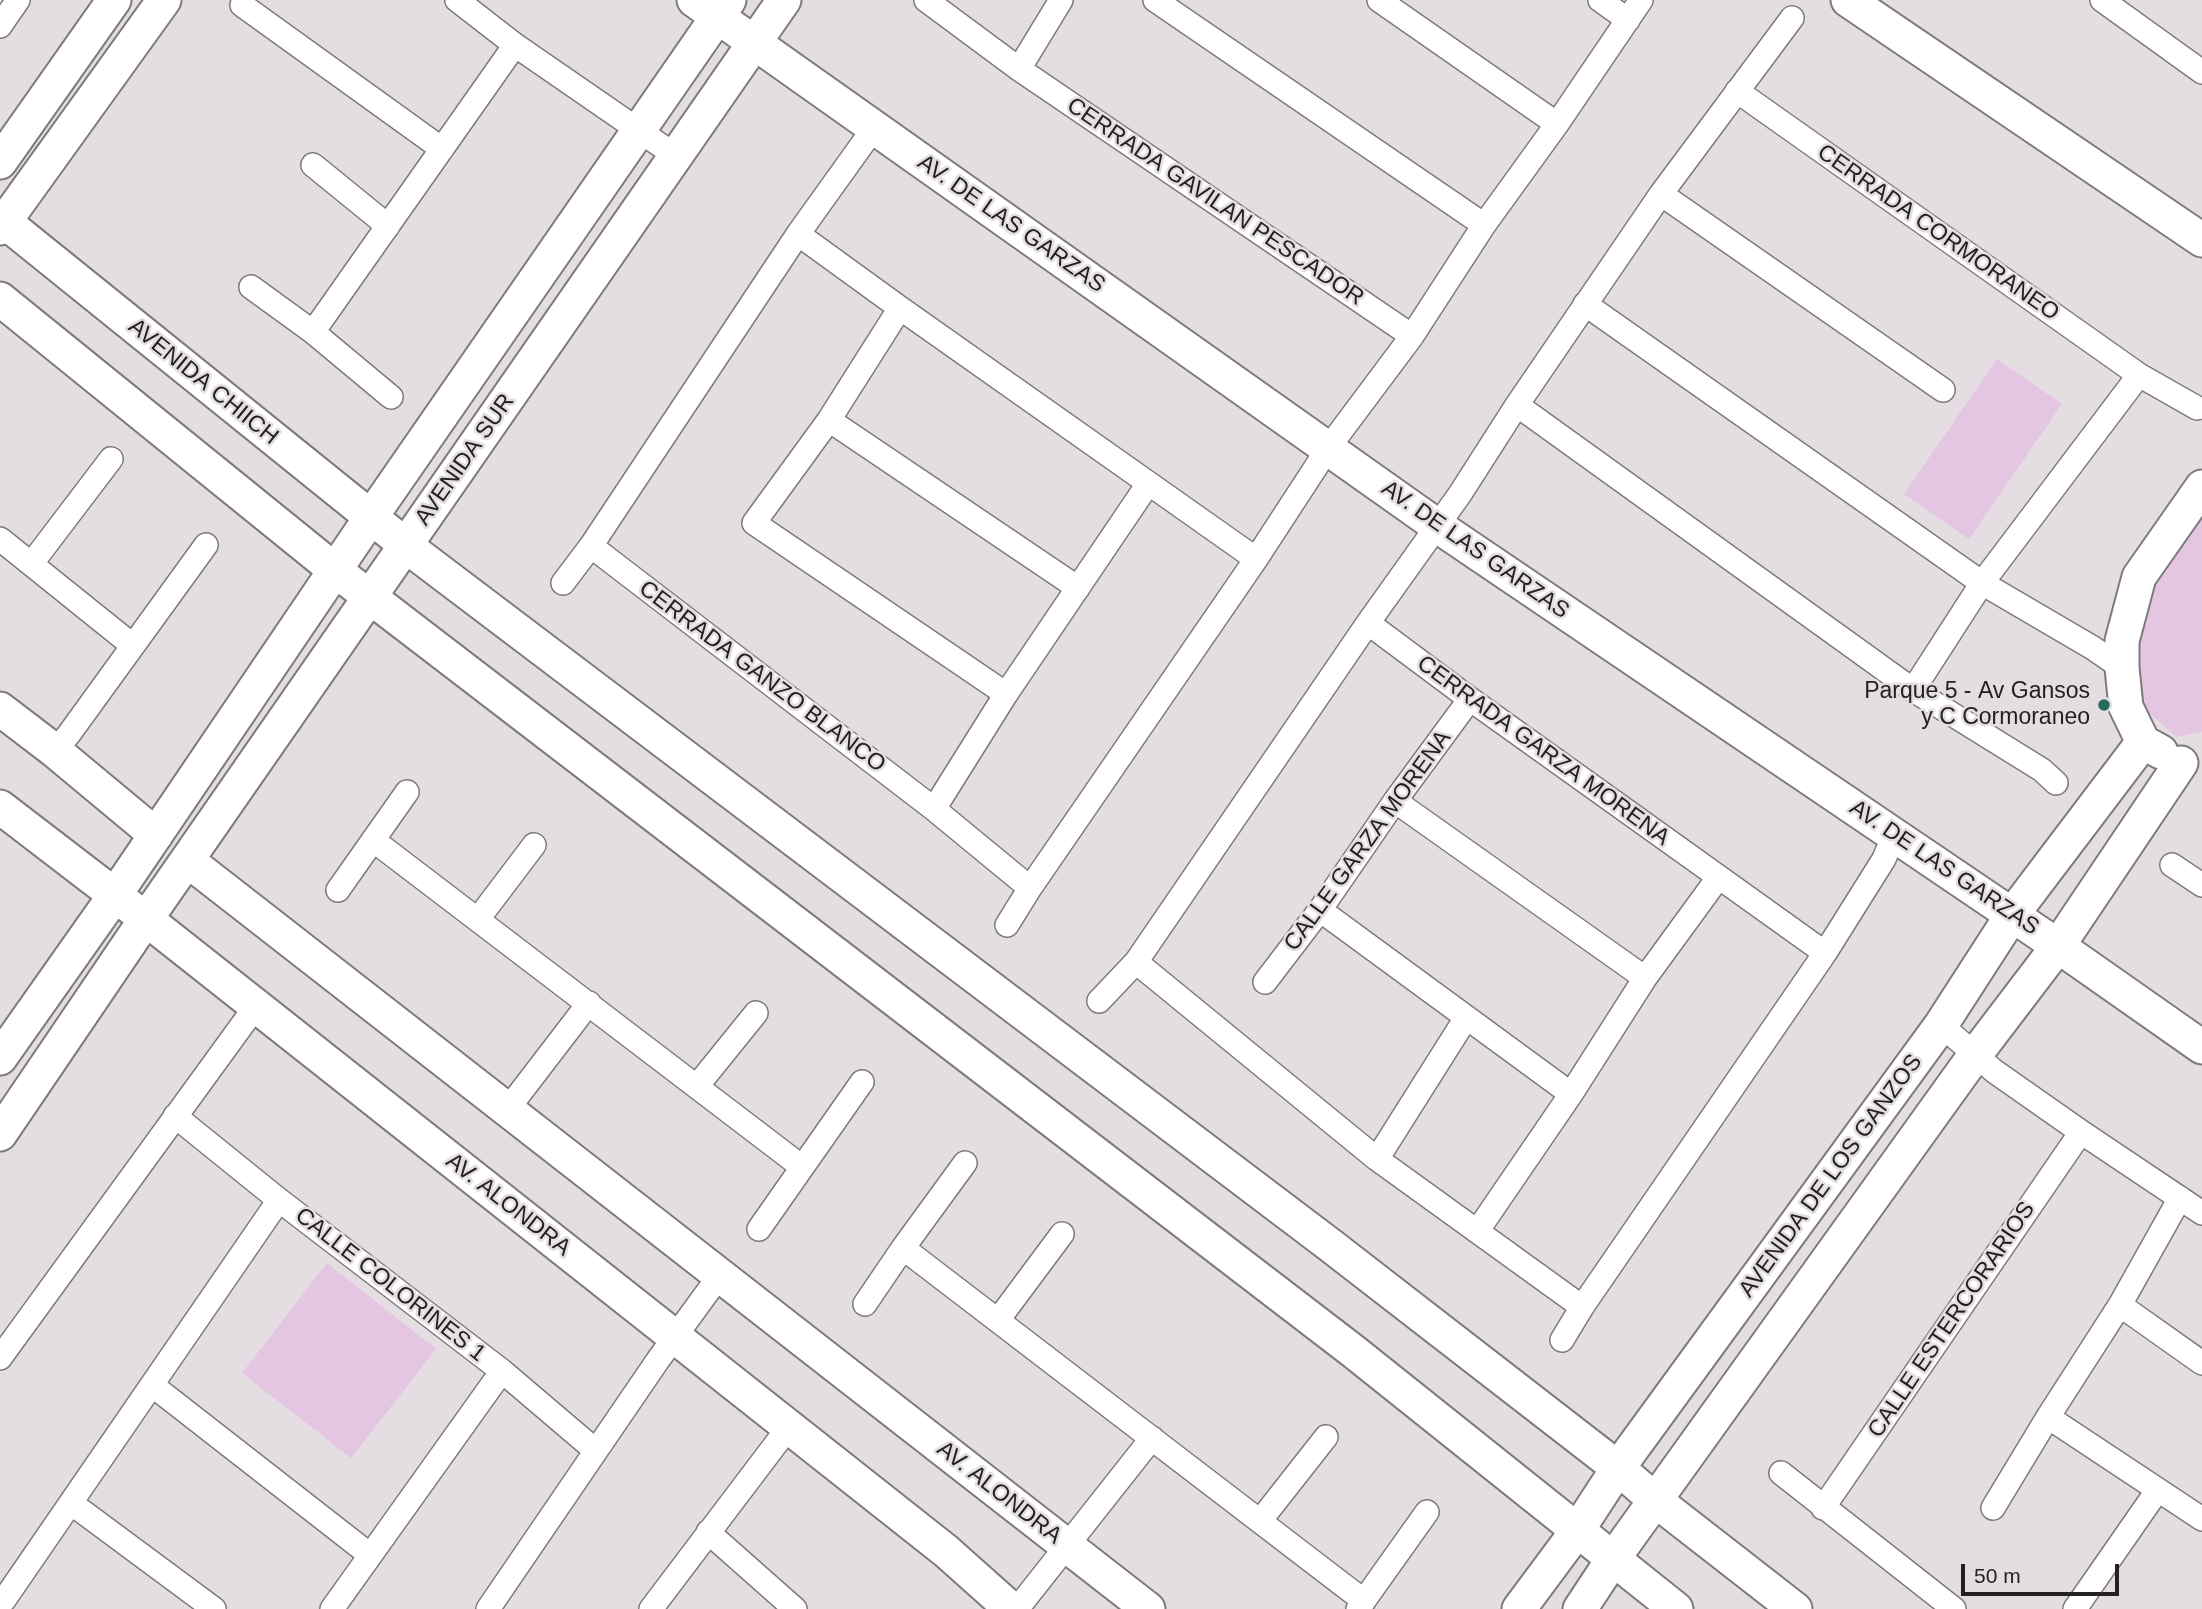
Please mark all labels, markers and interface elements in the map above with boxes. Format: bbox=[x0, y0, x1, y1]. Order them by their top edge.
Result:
street label: CERRADA GAVILAN PESCADOR bbox=[1061, 92, 1369, 312]
street label: CERRADA CORMORANEO bbox=[1812, 139, 2064, 327]
street label: AV. DE LAS GARZAS bbox=[912, 149, 1110, 299]
street label: AVENIDA CHIICH bbox=[122, 313, 284, 451]
street label: AVENIDA SUR bbox=[409, 389, 521, 531]
street label: AV. DE LAS GARZAS bbox=[1376, 475, 1574, 625]
street label: CERRADA GANZO BLANCO bbox=[633, 575, 891, 779]
street label: CERRADA GARZA MORENA bbox=[1411, 650, 1675, 852]
place label: Parque 5 - Av Gansos y C Cormoraneo bbox=[1864, 678, 2090, 732]
marker: Parque 5 - Av Gansos y C Cormoraneo bbox=[2096, 697, 2112, 713]
street label: CALLE GARZA MORENA bbox=[1279, 725, 1457, 957]
street label: AV. DE LAS GARZAS bbox=[1844, 794, 2044, 942]
street label: AVENIDA DE LOS GANZOS bbox=[1734, 1049, 1928, 1303]
street label: AV. ALONDRA bbox=[440, 1148, 576, 1262]
street label: CALLE ESTERCORARIOS bbox=[1863, 1197, 2041, 1443]
street label: CALLE COLORINES 1 bbox=[289, 1202, 491, 1368]
street label: AV. ALONDRA bbox=[931, 1436, 1067, 1550]
scale bar bbox=[1964, 1550, 2122, 1594]
text: 50 m bbox=[1974, 1564, 2021, 1587]

